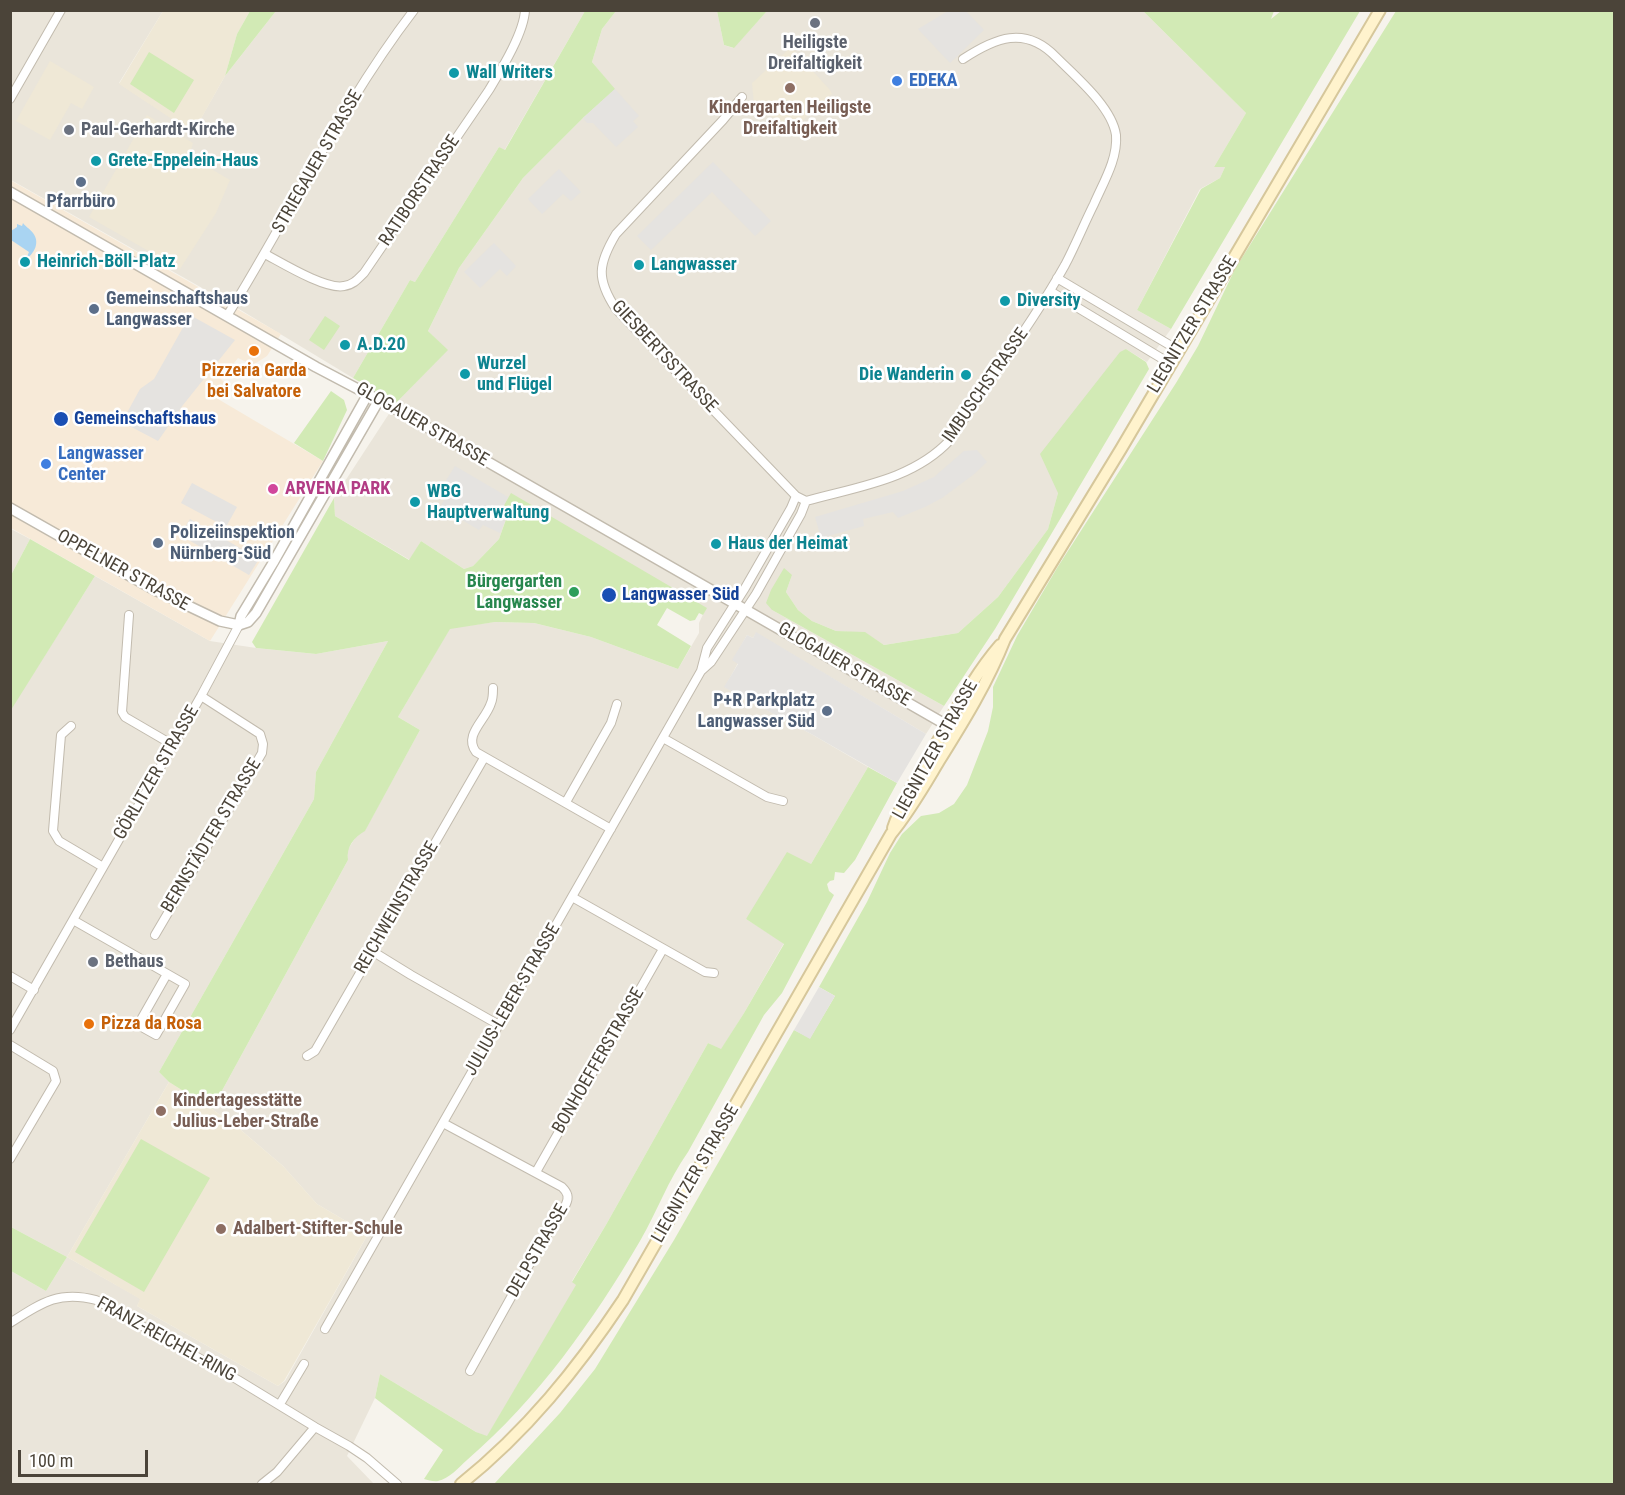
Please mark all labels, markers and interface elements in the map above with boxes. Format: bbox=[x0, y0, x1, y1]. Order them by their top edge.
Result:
marker: Heiligste Dreifaltigkeit bbox=[808, 16, 822, 30]
place label: Heiligste Dreifaltigkeit bbox=[768, 32, 862, 74]
place label: Wall Writers bbox=[466, 62, 553, 84]
marker: Wall Writers bbox=[447, 66, 461, 80]
place label: EDEKA bbox=[909, 70, 958, 92]
marker: EDEKA bbox=[890, 74, 904, 88]
marker: Kindergarten Heiligste Dreifaltigkeit bbox=[783, 81, 797, 95]
street label: STRIEGAUER STRASSE bbox=[268, 87, 368, 237]
place label: Kindergarten Heiligste Dreifaltigkeit bbox=[709, 97, 871, 140]
place label: Paul-Gerhardt-Kirche bbox=[81, 119, 235, 141]
marker: Paul-Gerhardt-Kirche bbox=[62, 123, 76, 137]
street label: RATIBORSTRASSE bbox=[375, 131, 465, 251]
place label: Grete-Eppelein-Haus bbox=[108, 150, 258, 172]
marker: Grete-Eppelein-Haus bbox=[89, 154, 103, 168]
marker: Pfarrbüro bbox=[74, 175, 88, 189]
place label: Pfarrbüro bbox=[47, 191, 115, 213]
place label: Heinrich-Böll-Platz bbox=[37, 251, 176, 273]
street label: LIEGNITZER STRASSE bbox=[1144, 253, 1242, 397]
place label: Langwasser bbox=[651, 254, 737, 276]
marker: Heinrich-Böll-Platz bbox=[18, 255, 32, 269]
marker: Langwasser bbox=[632, 258, 646, 272]
place label: Gemeinschaftshaus Langwasser bbox=[106, 288, 248, 330]
place label: Diversity bbox=[1017, 290, 1080, 312]
marker: Diversity bbox=[998, 294, 1012, 308]
street label: GIESBERTSSTRASSE bbox=[606, 296, 722, 418]
marker: Gemeinschaftshaus Langwasser bbox=[87, 302, 101, 316]
street label: IMBUSCHSTRASSE bbox=[938, 325, 1034, 447]
place label: A.D.20 bbox=[357, 334, 406, 356]
marker: A.D.20 bbox=[338, 338, 352, 352]
marker: Pizzeria Garda bei Salvatore bbox=[247, 344, 261, 358]
place label: Wurzel und Flügel bbox=[477, 353, 552, 395]
place label: Pizzeria Garda bei Salvatore bbox=[202, 360, 306, 403]
place label: Die Wanderin bbox=[859, 364, 954, 386]
marker: Wurzel und Flügel bbox=[458, 367, 472, 381]
marker: Die Wanderin bbox=[959, 368, 973, 382]
street label: GLOGAUER STRASSE bbox=[352, 378, 492, 472]
place label: Gemeinschaftshaus bbox=[74, 408, 216, 430]
marker: Gemeinschaftshaus bbox=[52, 410, 70, 428]
place label: Langwasser Center bbox=[58, 443, 144, 486]
marker: Langwasser Center bbox=[39, 457, 53, 471]
place label: ARVENA PARK bbox=[285, 478, 390, 500]
place label: WBG Hauptverwaltung bbox=[427, 481, 549, 524]
marker: ARVENA PARK bbox=[266, 482, 280, 496]
marker: WBG Hauptverwaltung bbox=[408, 495, 422, 509]
place label: Polizeiinspektion Nürnberg-Süd bbox=[170, 522, 295, 564]
street label: OPPELNER STRASSE bbox=[53, 526, 193, 616]
place label: Haus der Heimat bbox=[728, 533, 848, 555]
marker: Polizeiinspektion Nürnberg-Süd bbox=[151, 536, 165, 550]
marker: Haus der Heimat bbox=[709, 537, 723, 551]
place label: Bürgergarten Langwasser bbox=[467, 571, 562, 614]
place label: Langwasser Süd bbox=[622, 584, 739, 606]
marker: Bürgergarten Langwasser bbox=[567, 585, 581, 599]
marker: Langwasser Süd bbox=[600, 586, 618, 604]
street label: GLOGAUER STRASSE bbox=[774, 618, 914, 712]
street label: LIEGNITZER STRASSE bbox=[889, 677, 983, 823]
place label: P+R Parkplatz Langwasser Süd bbox=[698, 690, 815, 732]
street label: GÖRLITZER STRASSE bbox=[110, 702, 204, 844]
marker: P+R Parkplatz Langwasser Süd bbox=[820, 704, 834, 718]
street label: BERNSTÄDTER STRASSE bbox=[157, 755, 267, 917]
street label: REICHWEINSTRASSE bbox=[350, 838, 444, 978]
street label: JULIUS-LEBER-STRASSE bbox=[461, 920, 565, 1080]
place label: Bethaus bbox=[105, 951, 164, 973]
marker: Bethaus bbox=[86, 955, 100, 969]
street label: BONHOEFFERSTRASSE bbox=[548, 984, 650, 1138]
place label: Pizza da Rosa bbox=[101, 1013, 202, 1035]
marker: Pizza da Rosa bbox=[82, 1017, 96, 1031]
place label: Kindertagesstätte Julius-Leber-Straße bbox=[173, 1090, 319, 1132]
street label: LIEGNITZER STRASSE bbox=[648, 1101, 744, 1247]
marker: Kindertagesstätte Julius-Leber-Straße bbox=[154, 1104, 168, 1118]
street label: DELPSTRASSE bbox=[503, 1201, 573, 1301]
place label: Adalbert-Stifter-Schule bbox=[233, 1218, 403, 1240]
marker: Adalbert-Stifter-Schule bbox=[214, 1222, 228, 1236]
street label: FRANZ-REICHEL-RING bbox=[93, 1293, 239, 1387]
scale bar bbox=[21, 1438, 152, 1476]
text: 100 m bbox=[29, 1450, 73, 1471]

